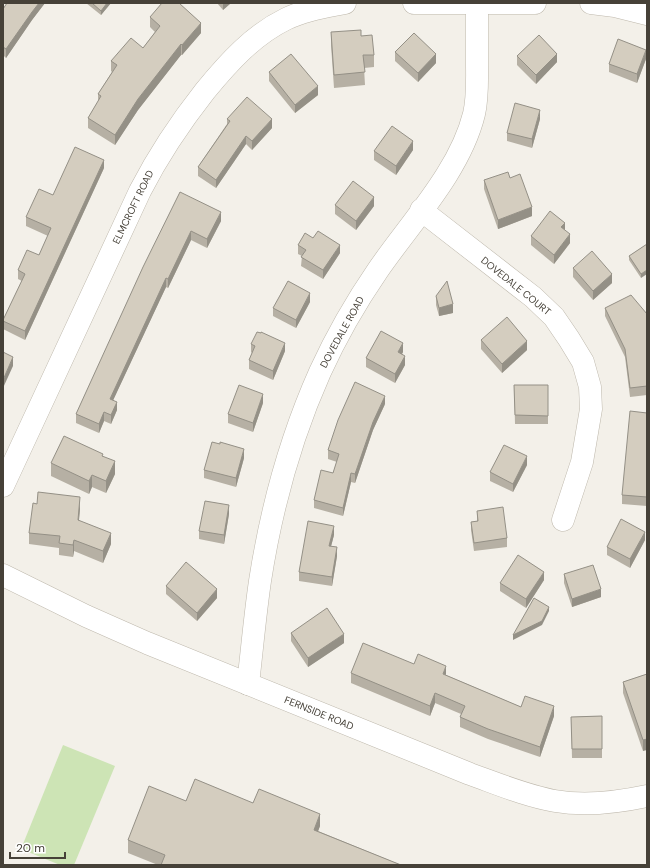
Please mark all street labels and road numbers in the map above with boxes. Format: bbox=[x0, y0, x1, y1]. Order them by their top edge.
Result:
street label: ELMCROFT ROAD bbox=[110, 168, 157, 246]
street label: DOVEDALE COURT bbox=[478, 254, 554, 318]
street label: DOVEDALE ROAD bbox=[317, 294, 367, 370]
street label: FERNSIDE ROAD bbox=[282, 693, 356, 733]

